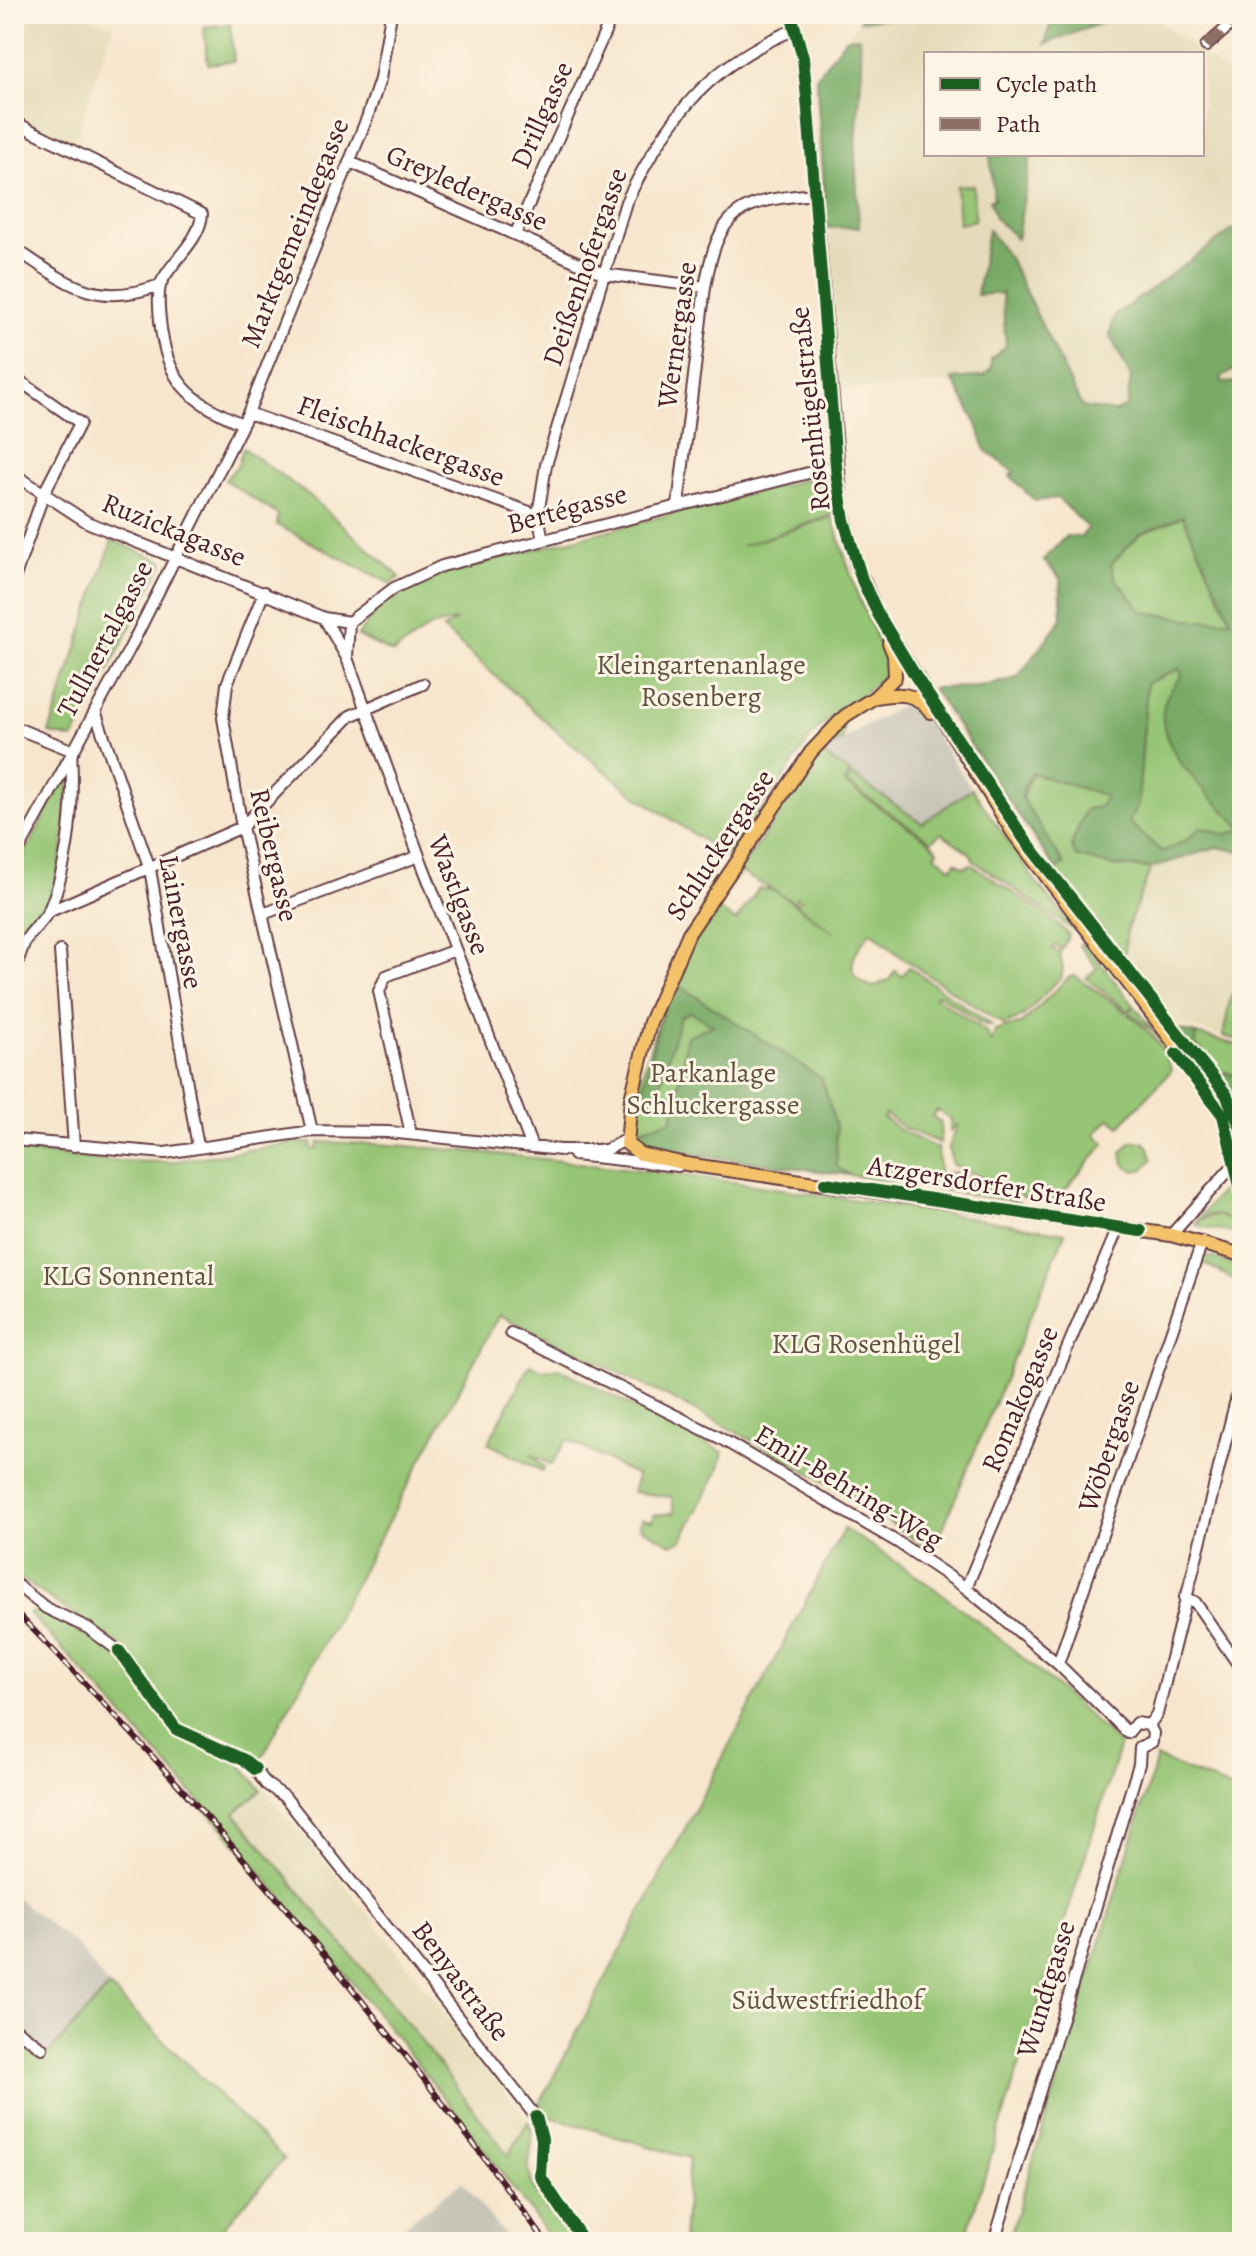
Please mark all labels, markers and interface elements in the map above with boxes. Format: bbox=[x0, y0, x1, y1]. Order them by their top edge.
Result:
legend bbox=[924, 52, 1204, 156]
street label: Drillgasse bbox=[502, 55, 582, 175]
text: Cycle path bbox=[996, 68, 1097, 100]
text: Path bbox=[996, 108, 1041, 140]
street label: Marktgemeindegasse bbox=[231, 112, 359, 354]
street label: Greyledergasse bbox=[380, 135, 554, 241]
street label: Deißenhofergasse bbox=[533, 163, 637, 371]
street label: Wernergasse bbox=[648, 259, 706, 412]
street label: Rosenhügelstraße bbox=[780, 305, 840, 513]
street label: Fleischhackergasse bbox=[292, 386, 510, 496]
street label: Bertégasse bbox=[503, 475, 631, 543]
street label: Ruzickagasse bbox=[96, 484, 252, 576]
street label: Tullnertalgasse bbox=[48, 554, 162, 724]
park label: Kleingartenanlage Rosenberg bbox=[596, 646, 806, 716]
street label: Schluckergasse bbox=[657, 762, 783, 928]
street label: Reibergasse bbox=[240, 784, 308, 926]
street label: Wastlgasse bbox=[418, 828, 499, 961]
street label: Lainergasse bbox=[149, 852, 213, 992]
park label: Parkanlage Schluckergasse bbox=[626, 1054, 800, 1124]
street label: Atzgersdorfer Straße bbox=[864, 1146, 1109, 1222]
park label: KLG Sonnental bbox=[42, 1257, 214, 1295]
street label: Romakogasse bbox=[972, 1320, 1068, 1478]
park label: KLG Rosenhügel bbox=[772, 1325, 961, 1363]
street label: Wöbergasse bbox=[1068, 1375, 1149, 1518]
street label: Emil-Behring-Weg bbox=[747, 1416, 951, 1558]
street label: Benyastraße bbox=[403, 1913, 519, 2049]
street label: Wundtgasse bbox=[1007, 1916, 1085, 2063]
park label: Südwestfriedhof bbox=[732, 1981, 926, 2019]

